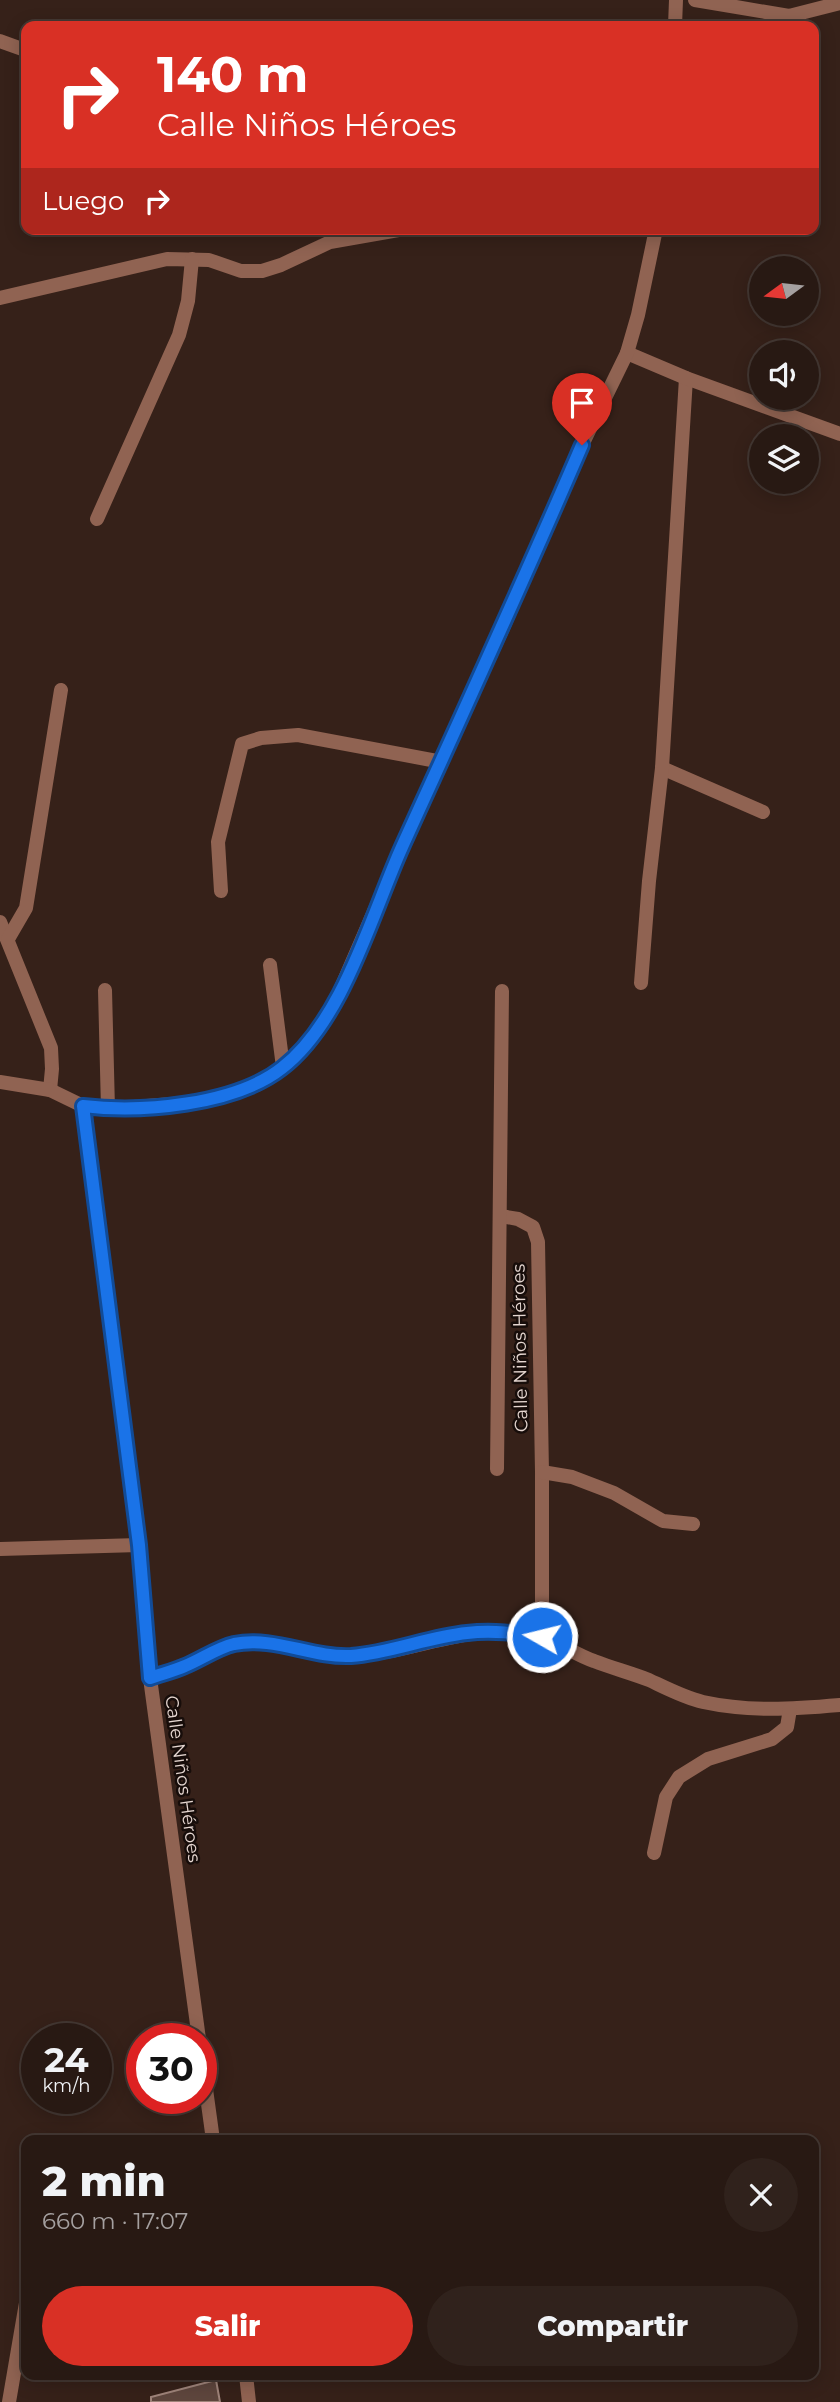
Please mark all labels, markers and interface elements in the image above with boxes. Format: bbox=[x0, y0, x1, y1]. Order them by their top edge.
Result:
text: 140 m bbox=[157, 45, 309, 104]
icon: right bbox=[42, 49, 133, 140]
text: Calle Niños Héroes bbox=[157, 105, 456, 144]
icon: right bbox=[138, 182, 176, 220]
text: Luego bbox=[42, 185, 124, 217]
north arrow bbox=[749, 256, 819, 326]
map controls bbox=[749, 256, 819, 494]
button: sound bbox=[749, 340, 819, 410]
pin bbox=[552, 373, 612, 445]
icon: arrive bbox=[563, 384, 601, 422]
button: layers bbox=[749, 424, 819, 494]
street label: Calle Niños Héroes bbox=[508, 1263, 532, 1432]
position arrow bbox=[505, 1600, 579, 1674]
street label: Calle Niños Héroes bbox=[160, 1694, 206, 1864]
speed limit sign: 30 bbox=[126, 2023, 217, 2114]
text: 24 bbox=[44, 2038, 89, 2081]
text: km/h bbox=[42, 2075, 91, 2097]
text: 2 min bbox=[42, 2155, 166, 2207]
button: close bbox=[724, 2158, 798, 2232]
text: 660 m · 17:07 bbox=[42, 2207, 188, 2235]
button: Salir bbox=[42, 2286, 413, 2366]
button: Compartir bbox=[427, 2286, 798, 2366]

